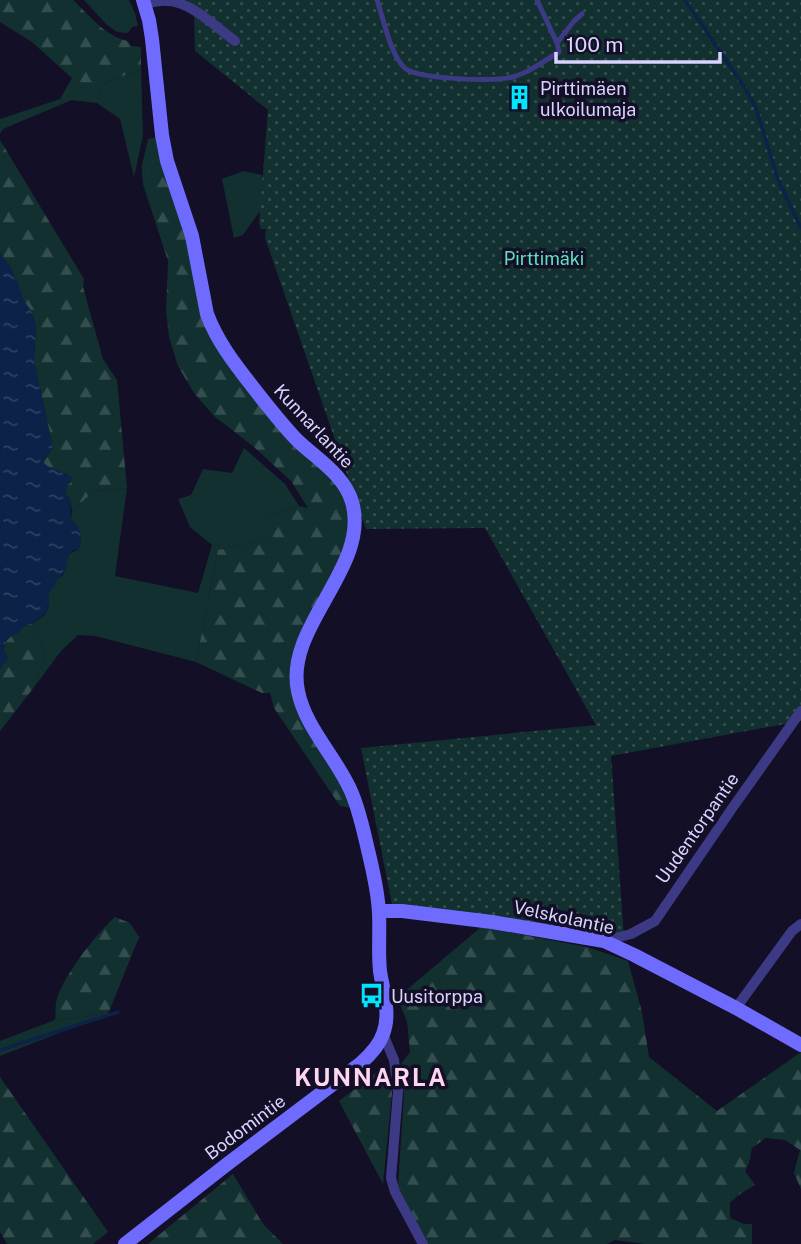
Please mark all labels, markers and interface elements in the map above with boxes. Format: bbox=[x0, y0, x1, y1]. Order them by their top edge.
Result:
scale bar bbox=[556, 21, 720, 65]
text: 100 m bbox=[566, 32, 623, 57]
place label: Pirttimäen ulkoilumaja bbox=[540, 78, 636, 120]
building icon: Pirttimäen ulkoilumaja bbox=[506, 84, 534, 112]
park label: Pirttimäki bbox=[504, 248, 584, 269]
street label: Kunnarlantie bbox=[270, 380, 358, 472]
street label: Uudentorpantie bbox=[651, 769, 743, 887]
street label: Velskolantie bbox=[512, 896, 616, 938]
bus stop icon: Uusitorppa bbox=[357, 982, 385, 1010]
place label: Uusitorppa bbox=[391, 986, 483, 1007]
district label: KUNNARLA bbox=[294, 1063, 448, 1091]
street label: Bodomintie bbox=[201, 1090, 289, 1164]

